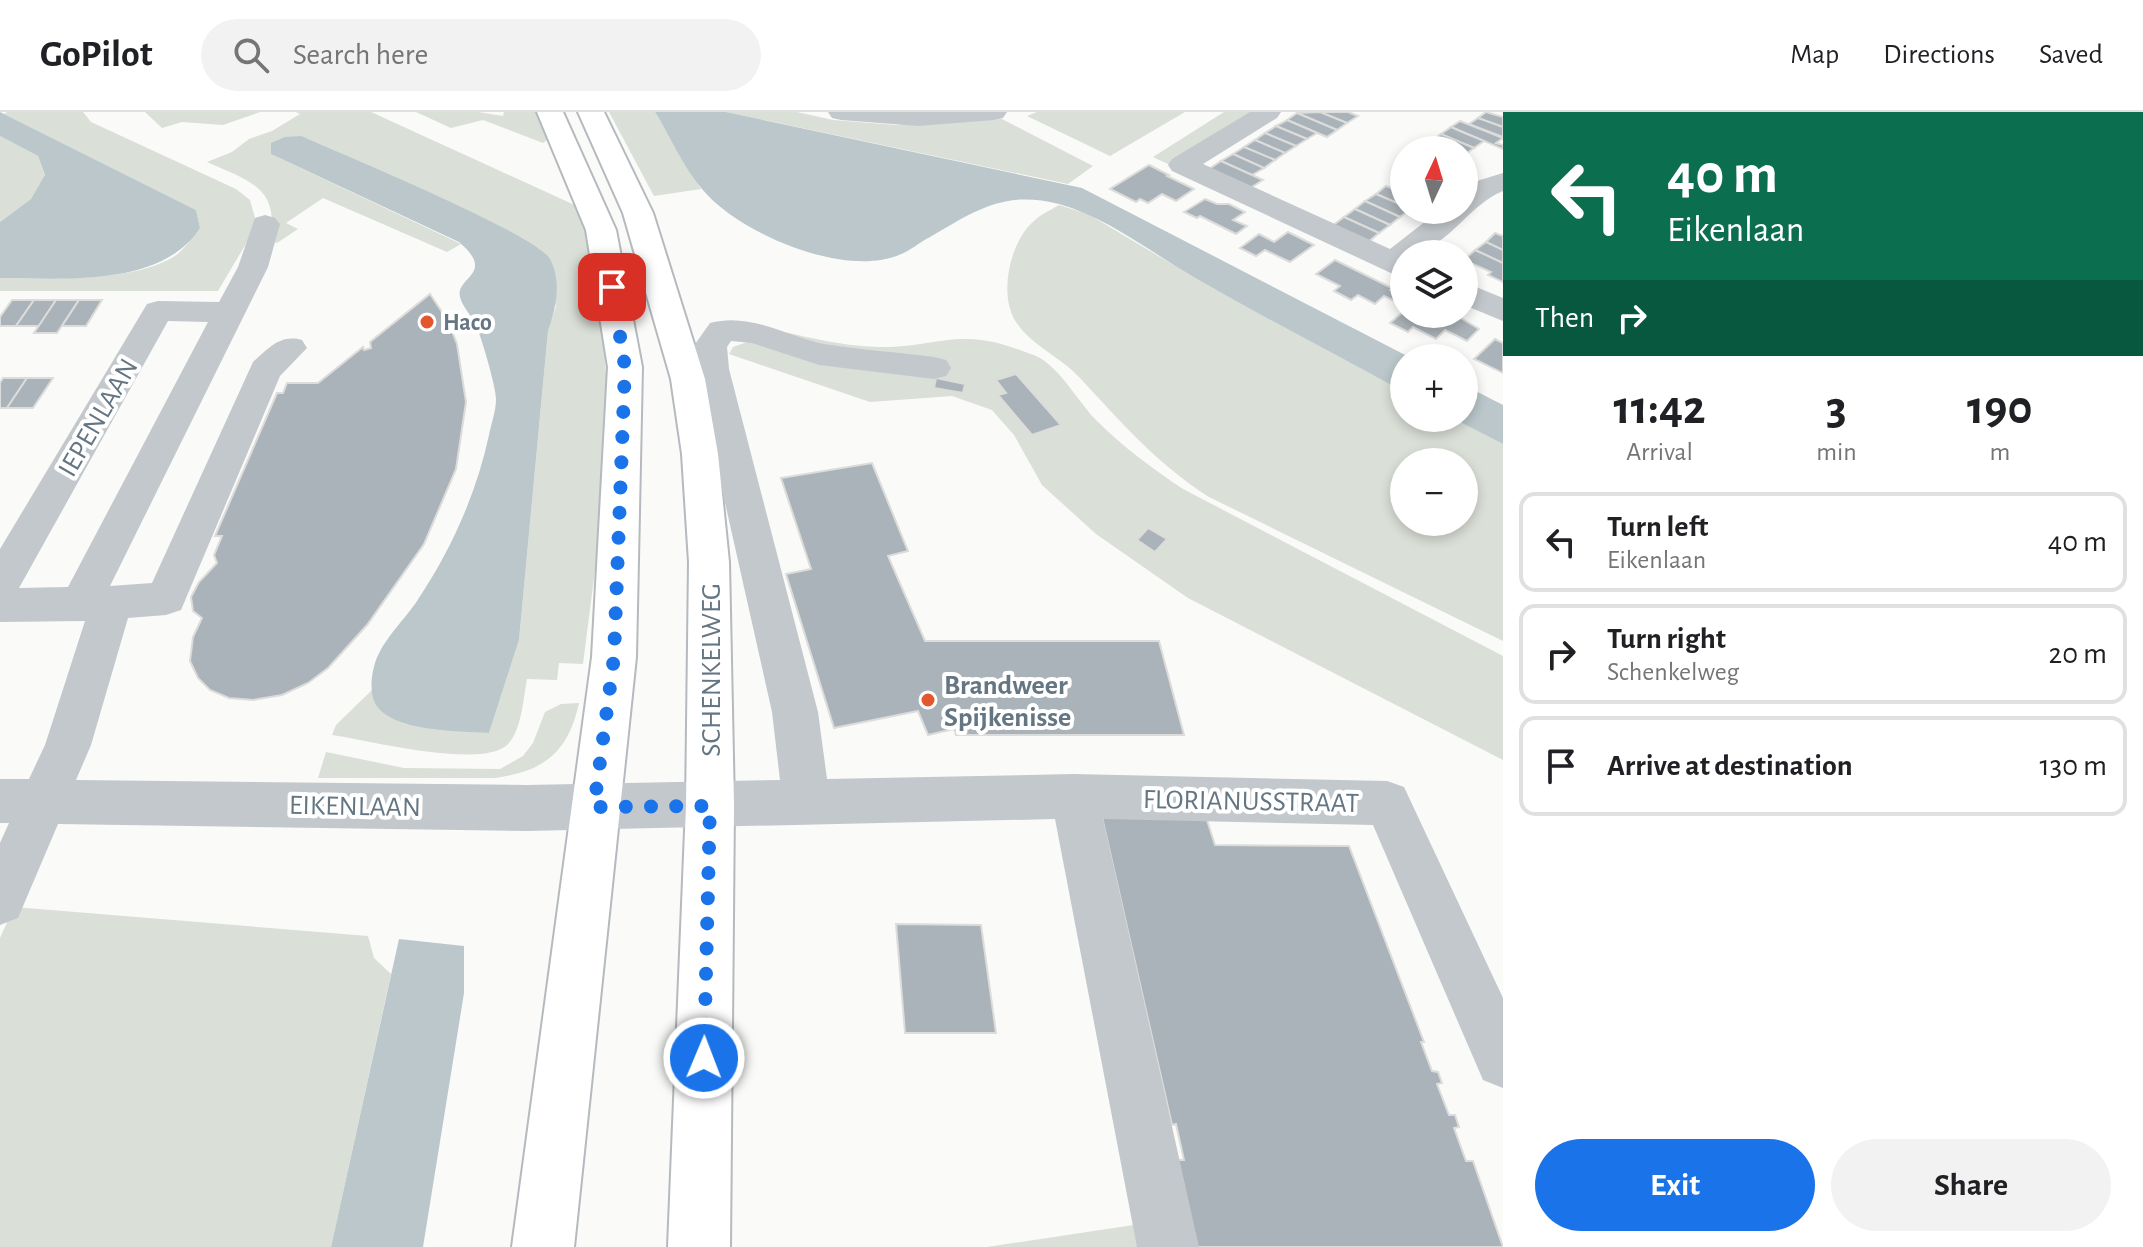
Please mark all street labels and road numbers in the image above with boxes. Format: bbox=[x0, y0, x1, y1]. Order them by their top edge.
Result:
street label: IEPENLAAN bbox=[54, 354, 144, 482]
street label: SCHENKELWEG bbox=[698, 583, 726, 757]
street label: FLORIANUSSTRAAT bbox=[1143, 786, 1360, 818]
street label: EIKENLAAN bbox=[289, 792, 421, 822]

